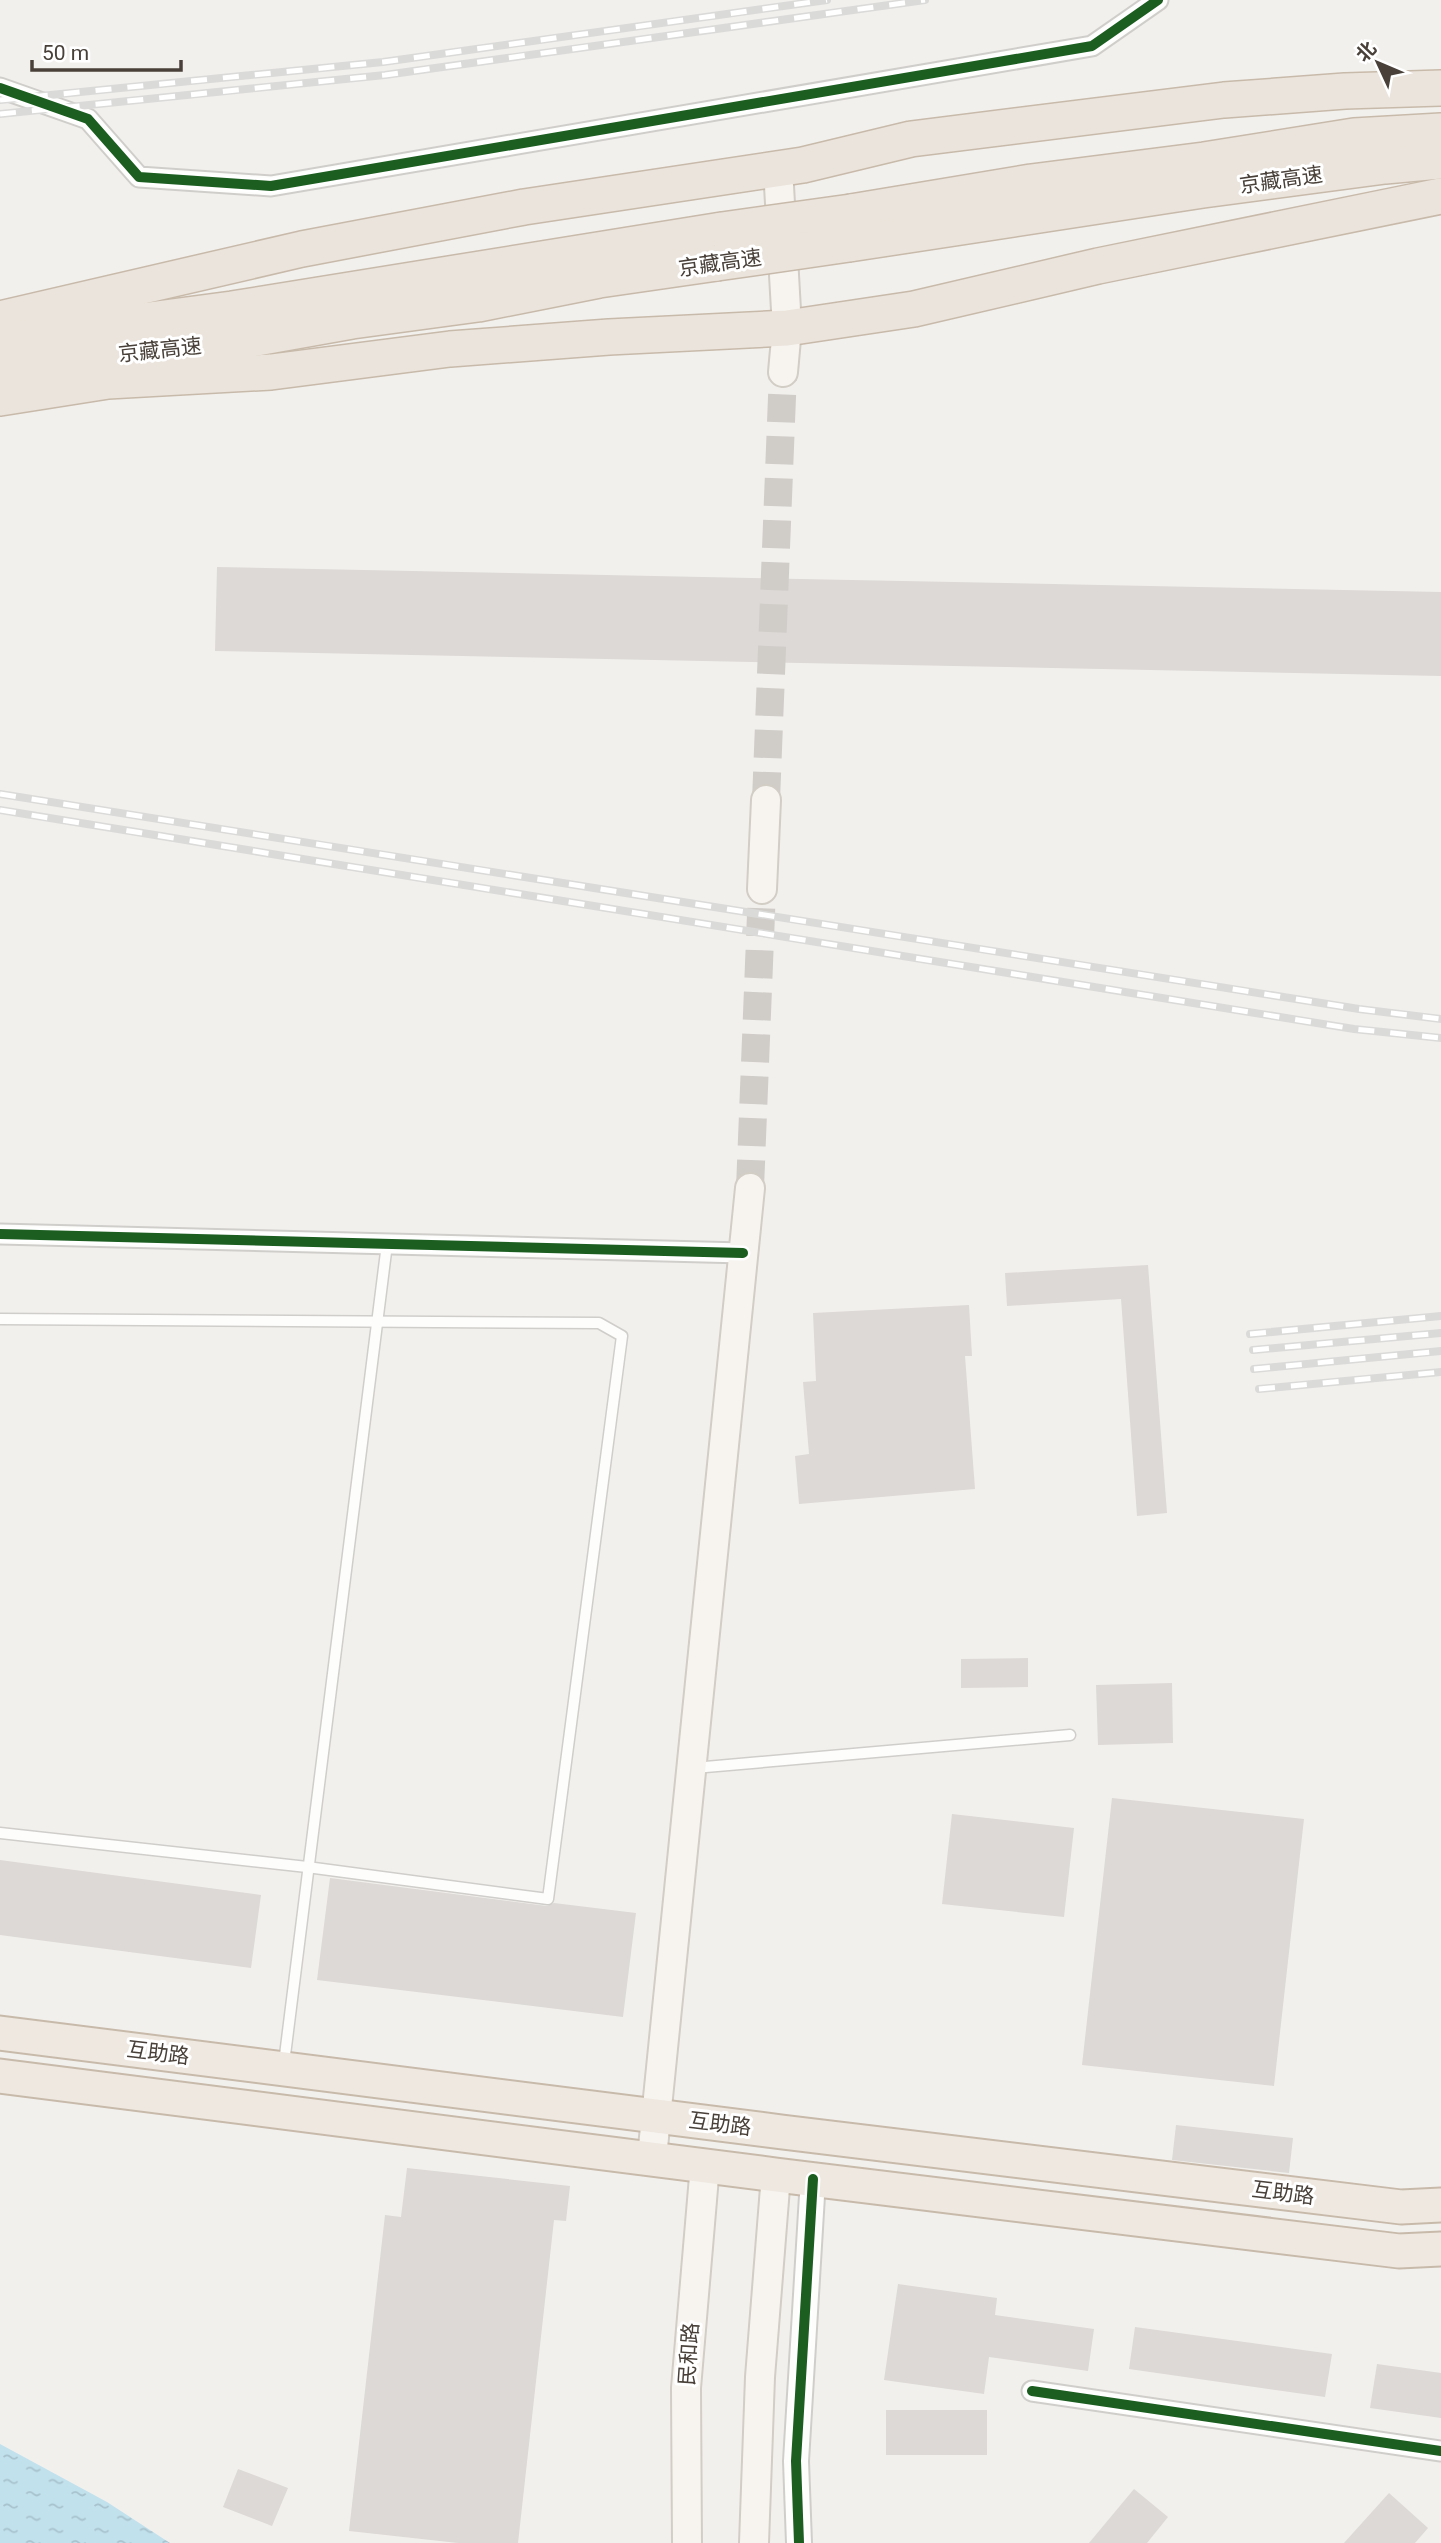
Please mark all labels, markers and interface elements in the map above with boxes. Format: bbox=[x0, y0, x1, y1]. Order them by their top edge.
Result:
scale bar bbox=[32, 28, 180, 72]
north arrow bbox=[1343, 28, 1413, 98]
text: 北 bbox=[1351, 37, 1381, 66]
text: 50 m bbox=[42, 41, 89, 65]
street label: 京藏高速 bbox=[1238, 162, 1324, 198]
street label: 京藏高速 bbox=[677, 245, 763, 281]
street label: 京藏高速 bbox=[117, 334, 203, 366]
street label: 互助路 bbox=[125, 2037, 191, 2069]
street label: 互助路 bbox=[687, 2108, 753, 2140]
street label: 互助路 bbox=[1250, 2177, 1316, 2209]
street label: 民和路 bbox=[675, 2322, 703, 2386]

